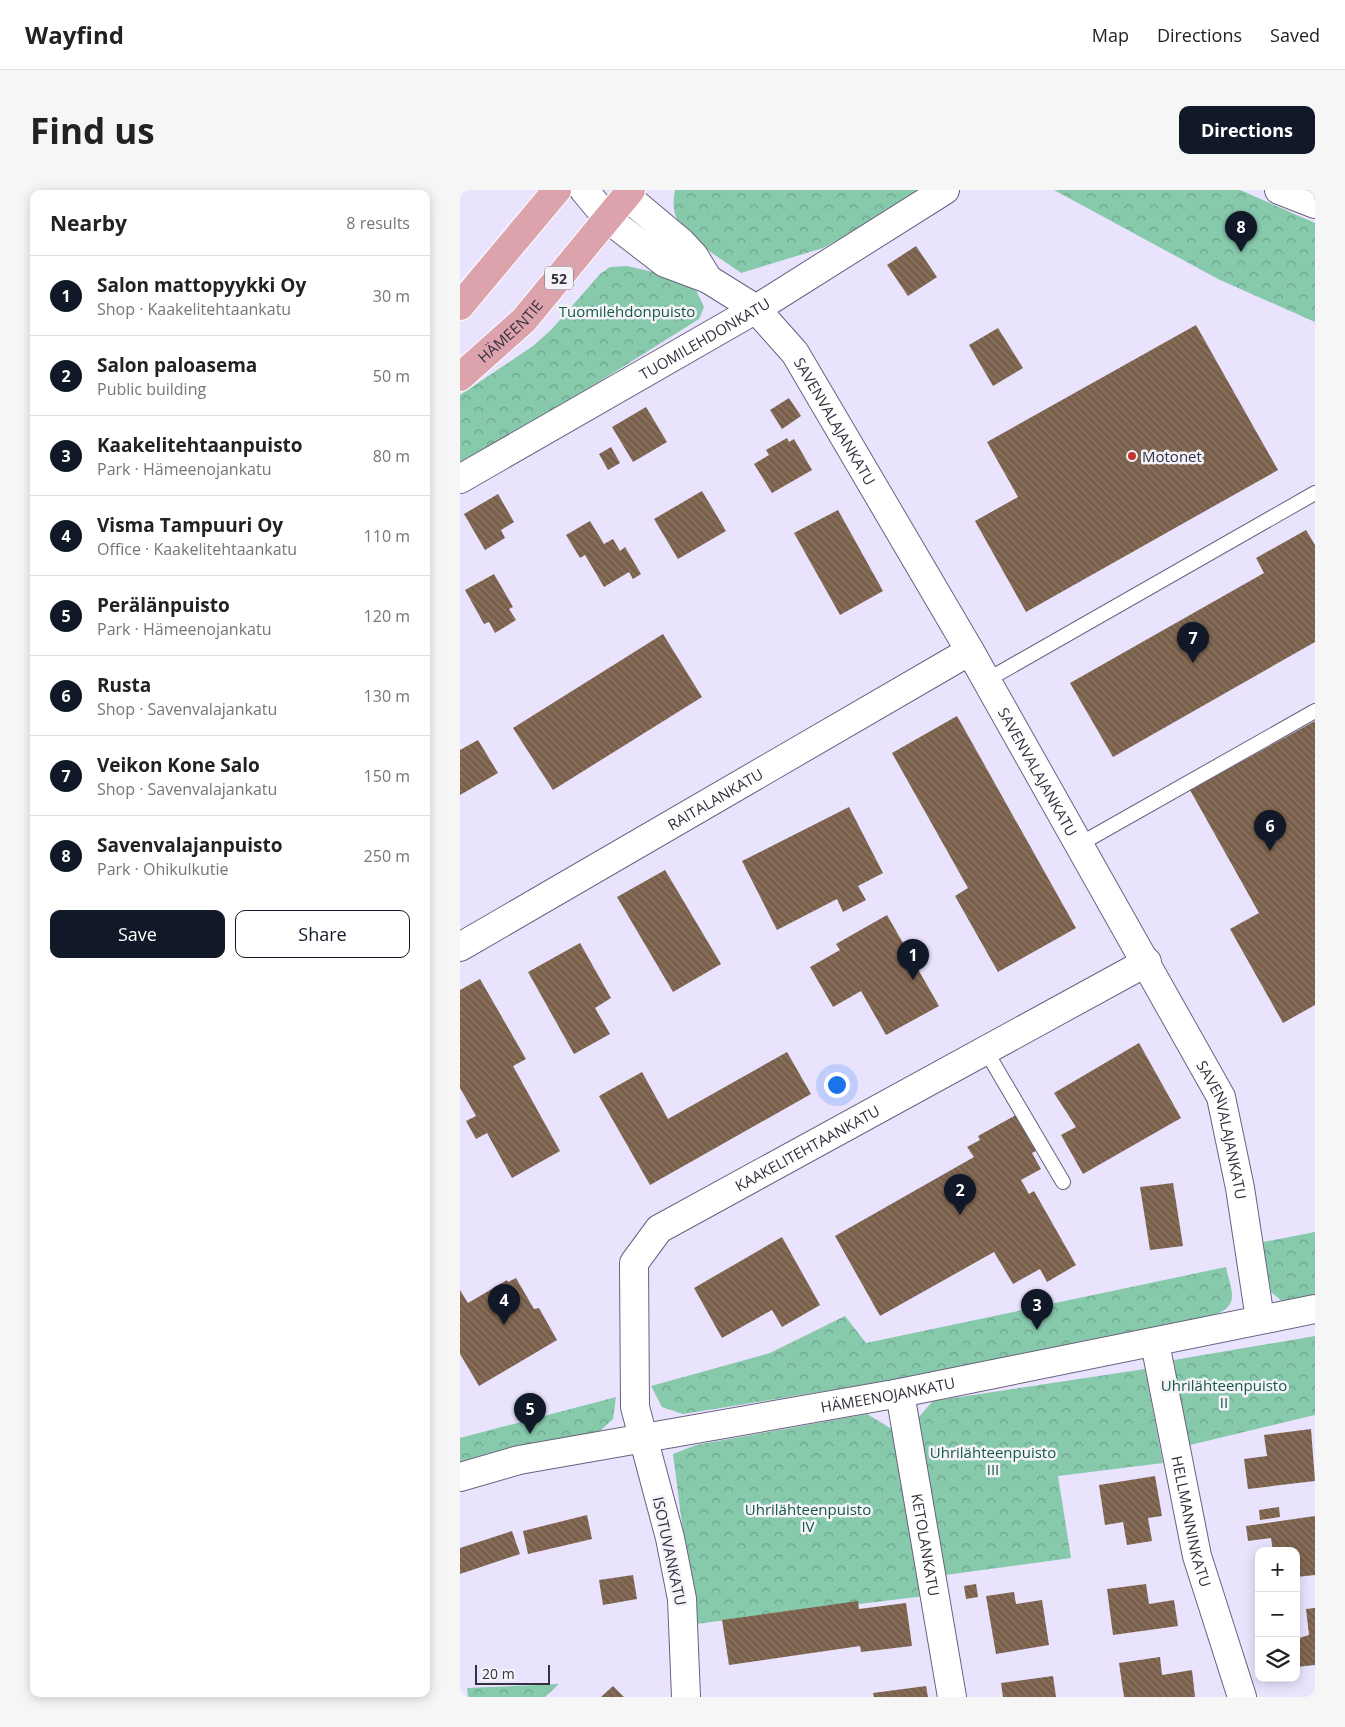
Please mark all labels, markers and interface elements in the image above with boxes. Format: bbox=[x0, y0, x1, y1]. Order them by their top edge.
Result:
text: Wayfind bbox=[25, 18, 124, 51]
text: Map bbox=[1092, 23, 1129, 47]
text: Directions bbox=[1157, 23, 1242, 47]
text: Saved bbox=[1270, 23, 1320, 47]
button: Directions bbox=[1179, 106, 1315, 154]
text: Find us bbox=[30, 107, 155, 154]
text: Nearby bbox=[50, 209, 127, 237]
pin: 8 bbox=[1225, 211, 1257, 252]
text: 8 results bbox=[346, 212, 410, 234]
road number: 52 bbox=[545, 266, 573, 290]
text: Salon mattopyykki Oy bbox=[97, 272, 306, 298]
text: 1 bbox=[61, 285, 71, 307]
text: 30 m bbox=[373, 285, 410, 307]
street label: TUOMILEHDONKATU bbox=[636, 293, 774, 384]
street label: HÄMEENTIE bbox=[473, 295, 547, 367]
text: Shop · Kaakelitehtaankatu bbox=[97, 298, 291, 320]
park label: Tuomilehdonpuisto bbox=[559, 301, 695, 321]
text: Salon paloasema bbox=[97, 352, 257, 378]
street label: SAVENVALAJANKATU bbox=[790, 354, 880, 489]
text: 2 bbox=[61, 365, 71, 387]
text: 50 m bbox=[373, 365, 410, 387]
text: Public building bbox=[97, 378, 206, 400]
text: Kaakelitehtaanpuisto bbox=[97, 432, 303, 458]
text: 3 bbox=[61, 445, 71, 467]
text: 80 m bbox=[373, 445, 410, 467]
place label: Motonet bbox=[1142, 446, 1202, 466]
marker: Motonet bbox=[1126, 450, 1138, 462]
text: Park · Hämeenojankatu bbox=[97, 458, 271, 480]
text: Visma Tampuuri Oy bbox=[97, 512, 283, 538]
text: 4 bbox=[61, 525, 71, 547]
text: 110 m bbox=[364, 525, 410, 547]
text: Office · Kaakelitehtaankatu bbox=[97, 538, 297, 560]
text: Perälänpuisto bbox=[97, 592, 230, 618]
text: 5 bbox=[61, 605, 71, 627]
text: 120 m bbox=[364, 605, 410, 627]
text: Park · Hämeenojankatu bbox=[97, 618, 271, 640]
pin: 7 bbox=[1177, 622, 1209, 663]
text: Rusta bbox=[97, 672, 151, 698]
text: 6 bbox=[61, 685, 71, 707]
text: 130 m bbox=[364, 685, 410, 707]
text: Shop · Savenvalajankatu bbox=[97, 698, 277, 720]
street label: SAVENVALAJANKATU bbox=[994, 704, 1082, 840]
text: Veikon Kone Salo bbox=[97, 752, 260, 778]
street label: RAITALANKATU bbox=[664, 763, 767, 834]
text: 7 bbox=[61, 765, 71, 787]
text: 150 m bbox=[364, 765, 410, 787]
text: Shop · Savenvalajankatu bbox=[97, 778, 277, 800]
pin: 6 bbox=[1254, 810, 1286, 851]
text: Savenvalajanpuisto bbox=[97, 832, 283, 858]
text: 8 bbox=[61, 845, 71, 867]
text: 250 m bbox=[364, 845, 410, 867]
text: Park · Ohikulkutie bbox=[97, 858, 228, 880]
button: Save bbox=[50, 910, 225, 958]
button: Share bbox=[235, 910, 410, 958]
pin: 1 bbox=[897, 939, 929, 980]
street label: SAVENVALAJANKATU bbox=[1192, 1057, 1252, 1201]
your location bbox=[824, 1072, 850, 1098]
street label: KAAKELITEHTAANKATU bbox=[731, 1100, 883, 1196]
pin: 2 bbox=[944, 1174, 976, 1215]
pin: 4 bbox=[488, 1284, 520, 1325]
pin: 3 bbox=[1021, 1289, 1053, 1330]
street label: HÄMEENOJANKATU bbox=[819, 1372, 957, 1417]
park label: Uhrilähteenpuisto II bbox=[1161, 1375, 1287, 1412]
pin: 5 bbox=[514, 1393, 546, 1434]
park label: Uhrilähteenpuisto III bbox=[930, 1442, 1056, 1479]
street label: HELLMANNINKATU bbox=[1167, 1454, 1216, 1589]
street label: KETOLANKATU bbox=[907, 1492, 945, 1598]
street label: ISOTUVANKATU bbox=[649, 1495, 691, 1607]
park label: Uhrilähteenpuisto IV bbox=[745, 1499, 871, 1536]
map controls bbox=[1255, 1547, 1300, 1682]
button: + bbox=[1255, 1547, 1300, 1592]
button: − bbox=[1255, 1592, 1300, 1637]
button: layers bbox=[1255, 1637, 1300, 1682]
scale bar bbox=[475, 1662, 550, 1685]
text: 20 m bbox=[482, 1664, 515, 1683]

